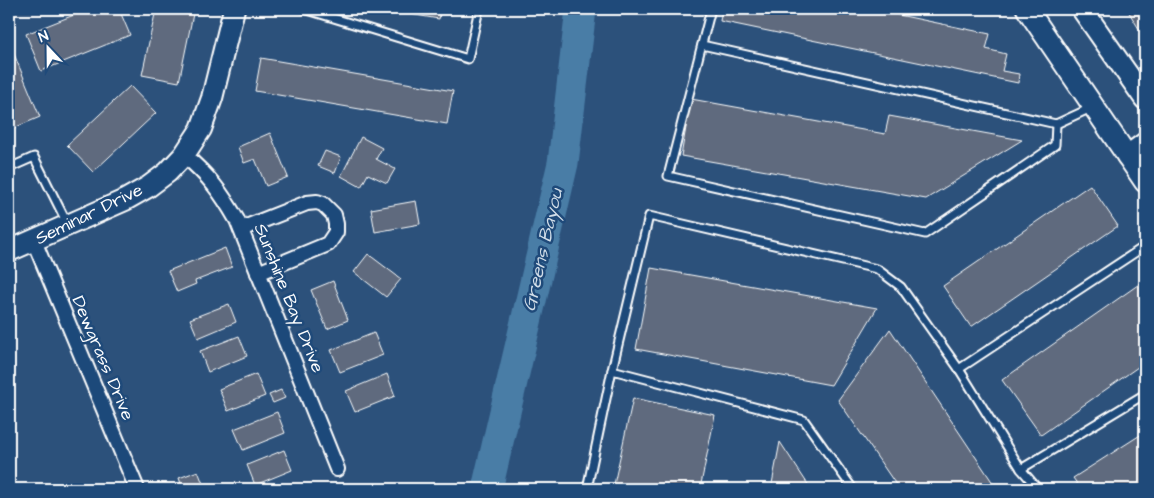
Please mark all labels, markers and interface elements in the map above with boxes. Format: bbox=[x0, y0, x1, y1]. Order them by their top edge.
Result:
north arrow bbox=[22, 22, 72, 72]
text: N bbox=[36, 26, 52, 48]
street label: Seminar Drive bbox=[31, 177, 147, 251]
water label: Greens Bayou bbox=[516, 185, 570, 314]
street label: Sunshine Bay Drive bbox=[247, 220, 330, 377]
street label: Dewgrass Drive bbox=[65, 292, 141, 425]

